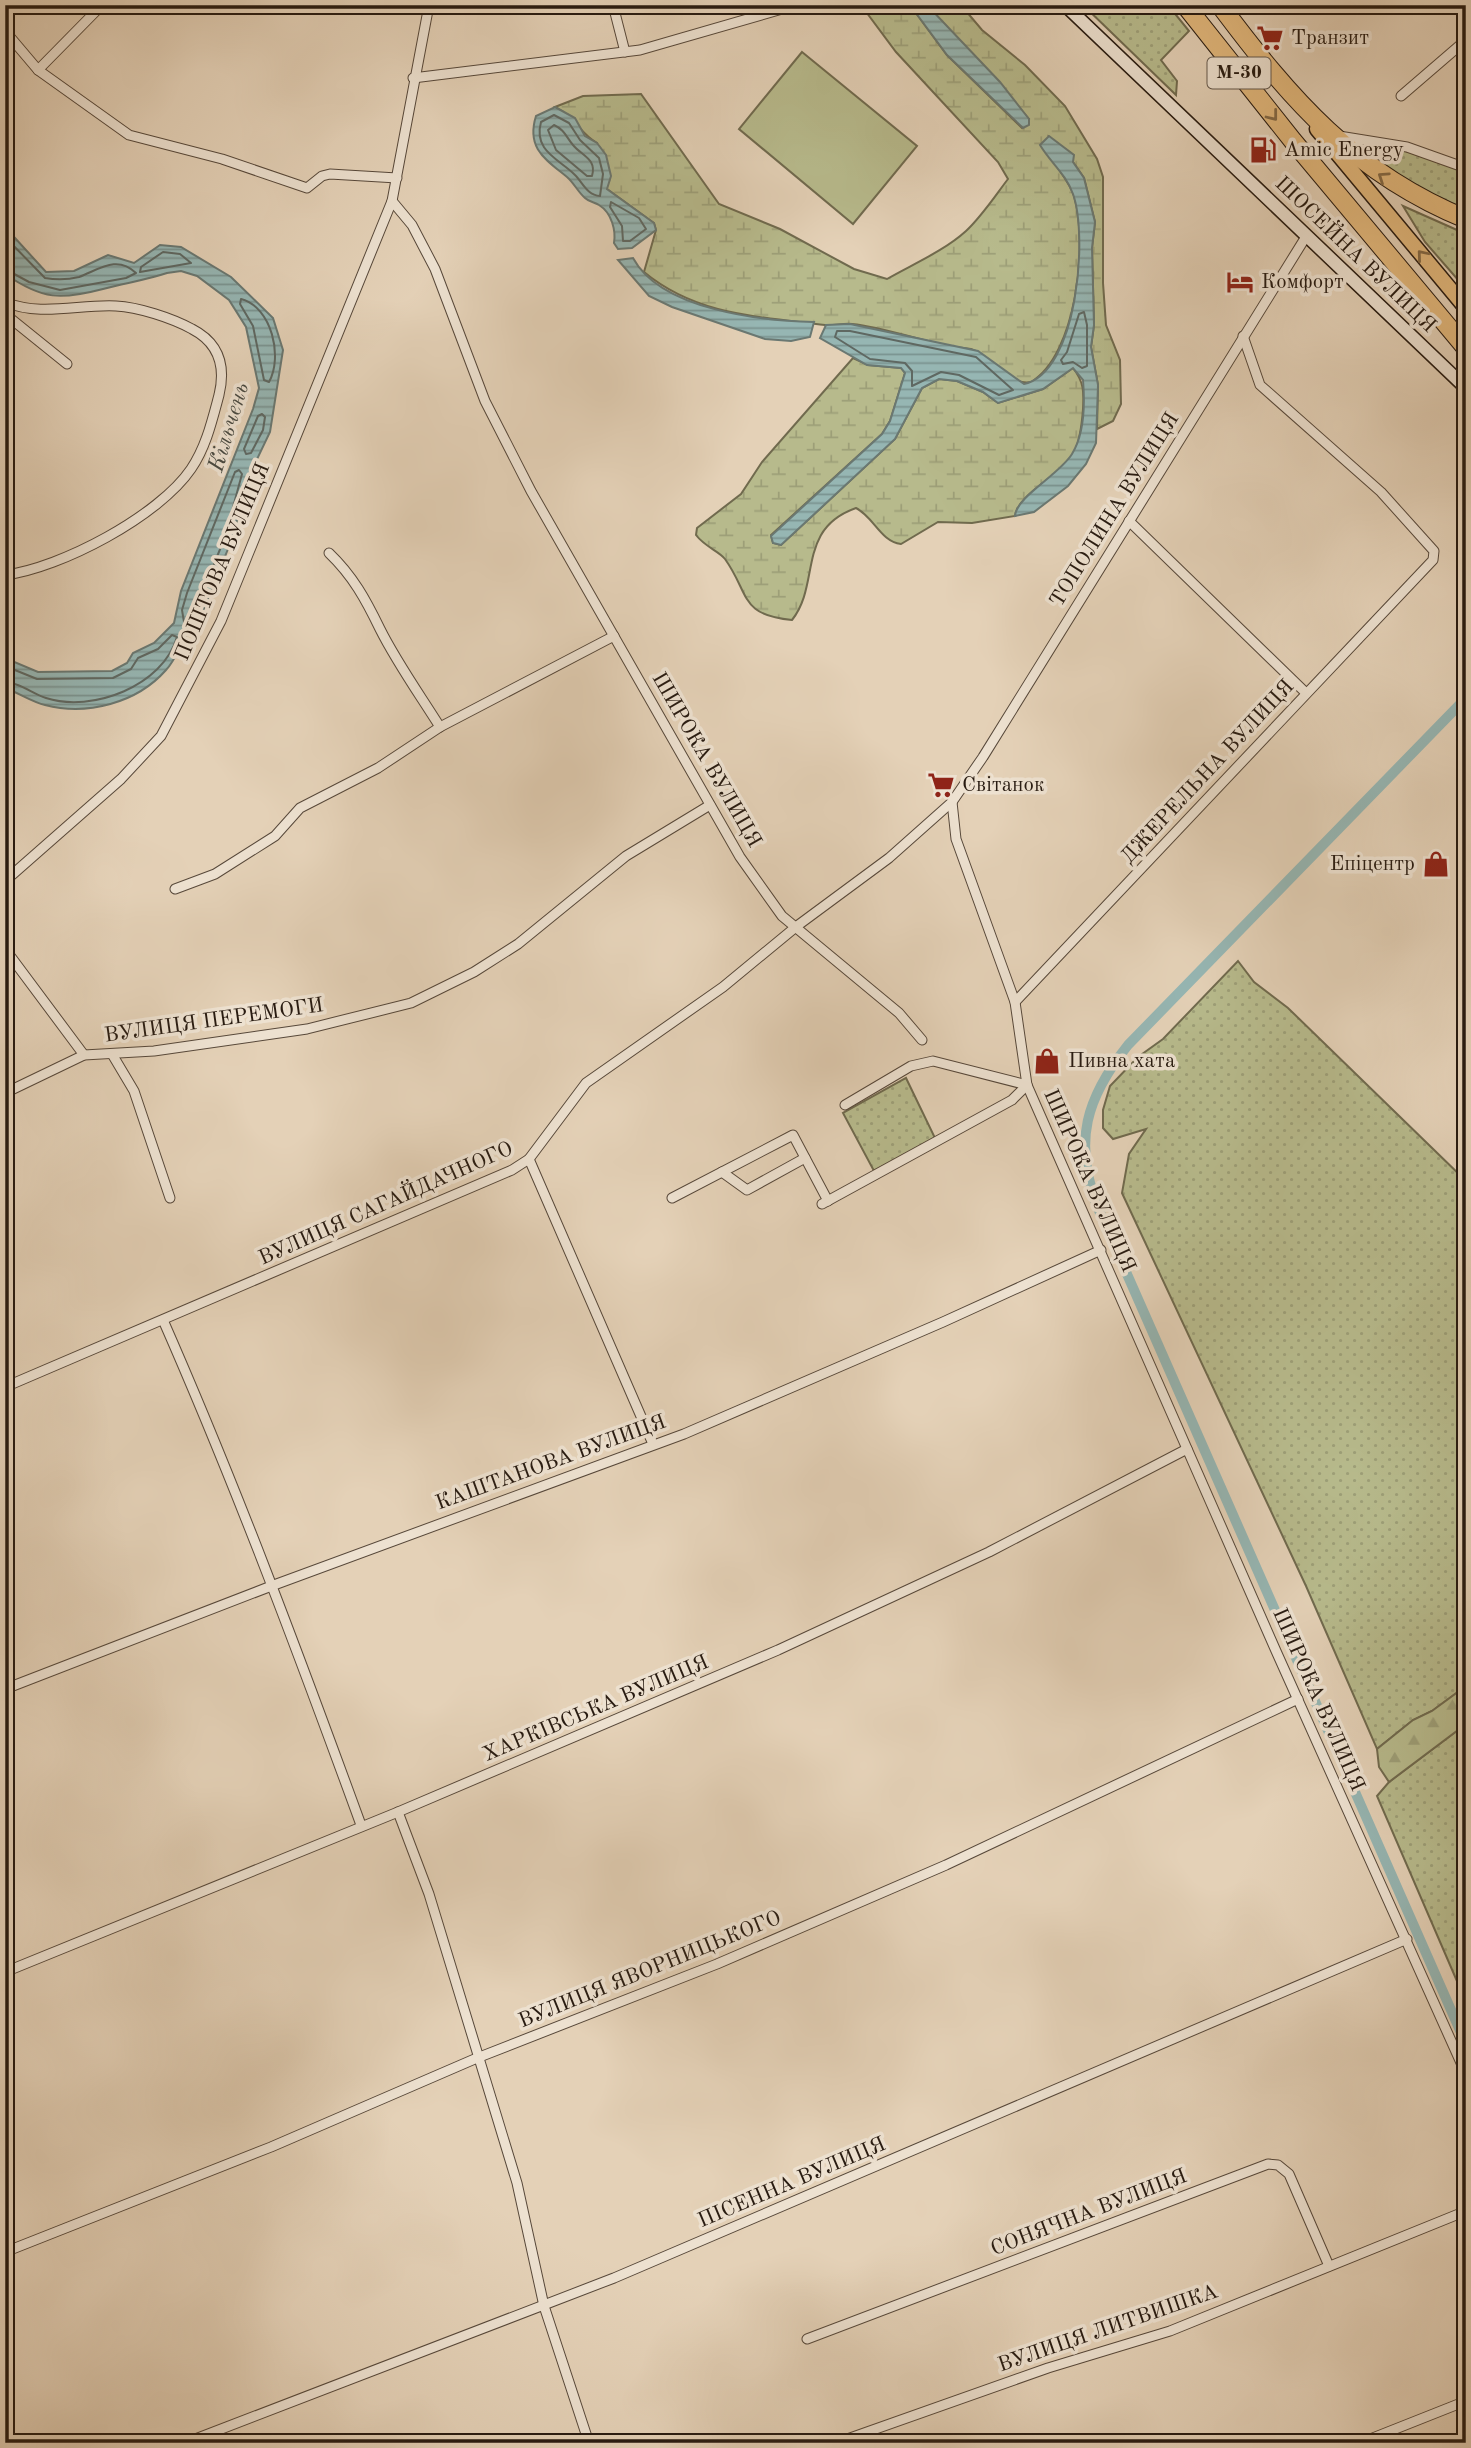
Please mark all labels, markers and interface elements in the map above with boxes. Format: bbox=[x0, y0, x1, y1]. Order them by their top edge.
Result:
supermarket icon: Транзит bbox=[1255, 23, 1285, 53]
place label: Транзит bbox=[1291, 28, 1369, 49]
road number: М-30 bbox=[1208, 58, 1270, 88]
one-way arrow bbox=[1265, 108, 1277, 121]
fuel station icon: Amic Energy bbox=[1248, 135, 1278, 165]
place label: Amic Energy bbox=[1284, 140, 1404, 161]
street label: ШОСЕЙНА ВУЛИЦЯ bbox=[1271, 169, 1443, 337]
one-way arrow bbox=[1378, 173, 1391, 185]
one-way arrow bbox=[1418, 251, 1430, 264]
hotel icon: Комфорт bbox=[1225, 267, 1255, 297]
place label: Комфорт bbox=[1261, 272, 1344, 293]
water label: Кільчень bbox=[204, 380, 253, 475]
street label: ТОПОЛИНА ВУЛИЦЯ bbox=[1047, 409, 1183, 611]
street label: ПОШТОВА ВУЛИЦЯ bbox=[172, 460, 274, 664]
street label: ШИРОКА ВУЛИЦЯ bbox=[647, 669, 765, 851]
street label: ДЖЕРЕЛЬНА ВУЛИЦЯ bbox=[1117, 676, 1299, 868]
supermarket icon: Світанок bbox=[926, 770, 956, 800]
place label: Світанок bbox=[962, 775, 1045, 796]
shop icon: Епіцентр bbox=[1421, 849, 1451, 879]
place label: Епіцентр bbox=[1330, 854, 1415, 875]
street label: ВУЛИЦЯ ПЕРЕМОГИ bbox=[103, 995, 325, 1047]
shop icon: Пивна хата bbox=[1032, 1046, 1062, 1076]
place label: Пивна хата bbox=[1068, 1051, 1175, 1072]
street label: ШИРОКА ВУЛИЦЯ bbox=[1039, 1086, 1139, 1276]
street label: ВУЛИЦЯ САГАЙДАЧНОГО bbox=[254, 1134, 516, 1270]
street label: КАШТАНОВА ВУЛИЦЯ bbox=[433, 1412, 669, 1514]
street label: ШИРОКА ВУЛИЦЯ bbox=[1268, 1605, 1368, 1795]
street label: ХАРКІВСЬКА ВУЛИЦЯ bbox=[480, 1652, 712, 1766]
street label: ВУЛИЦЯ ЯВОРНИЦЬКОГО bbox=[516, 1908, 784, 2032]
street label: ПІСЕННА ВУЛИЦЯ bbox=[695, 2134, 889, 2232]
street label: СОНЯЧНА ВУЛИЦЯ bbox=[988, 2166, 1190, 2260]
street label: ВУЛИЦЯ ЛИТВИШКА bbox=[995, 2281, 1221, 2377]

